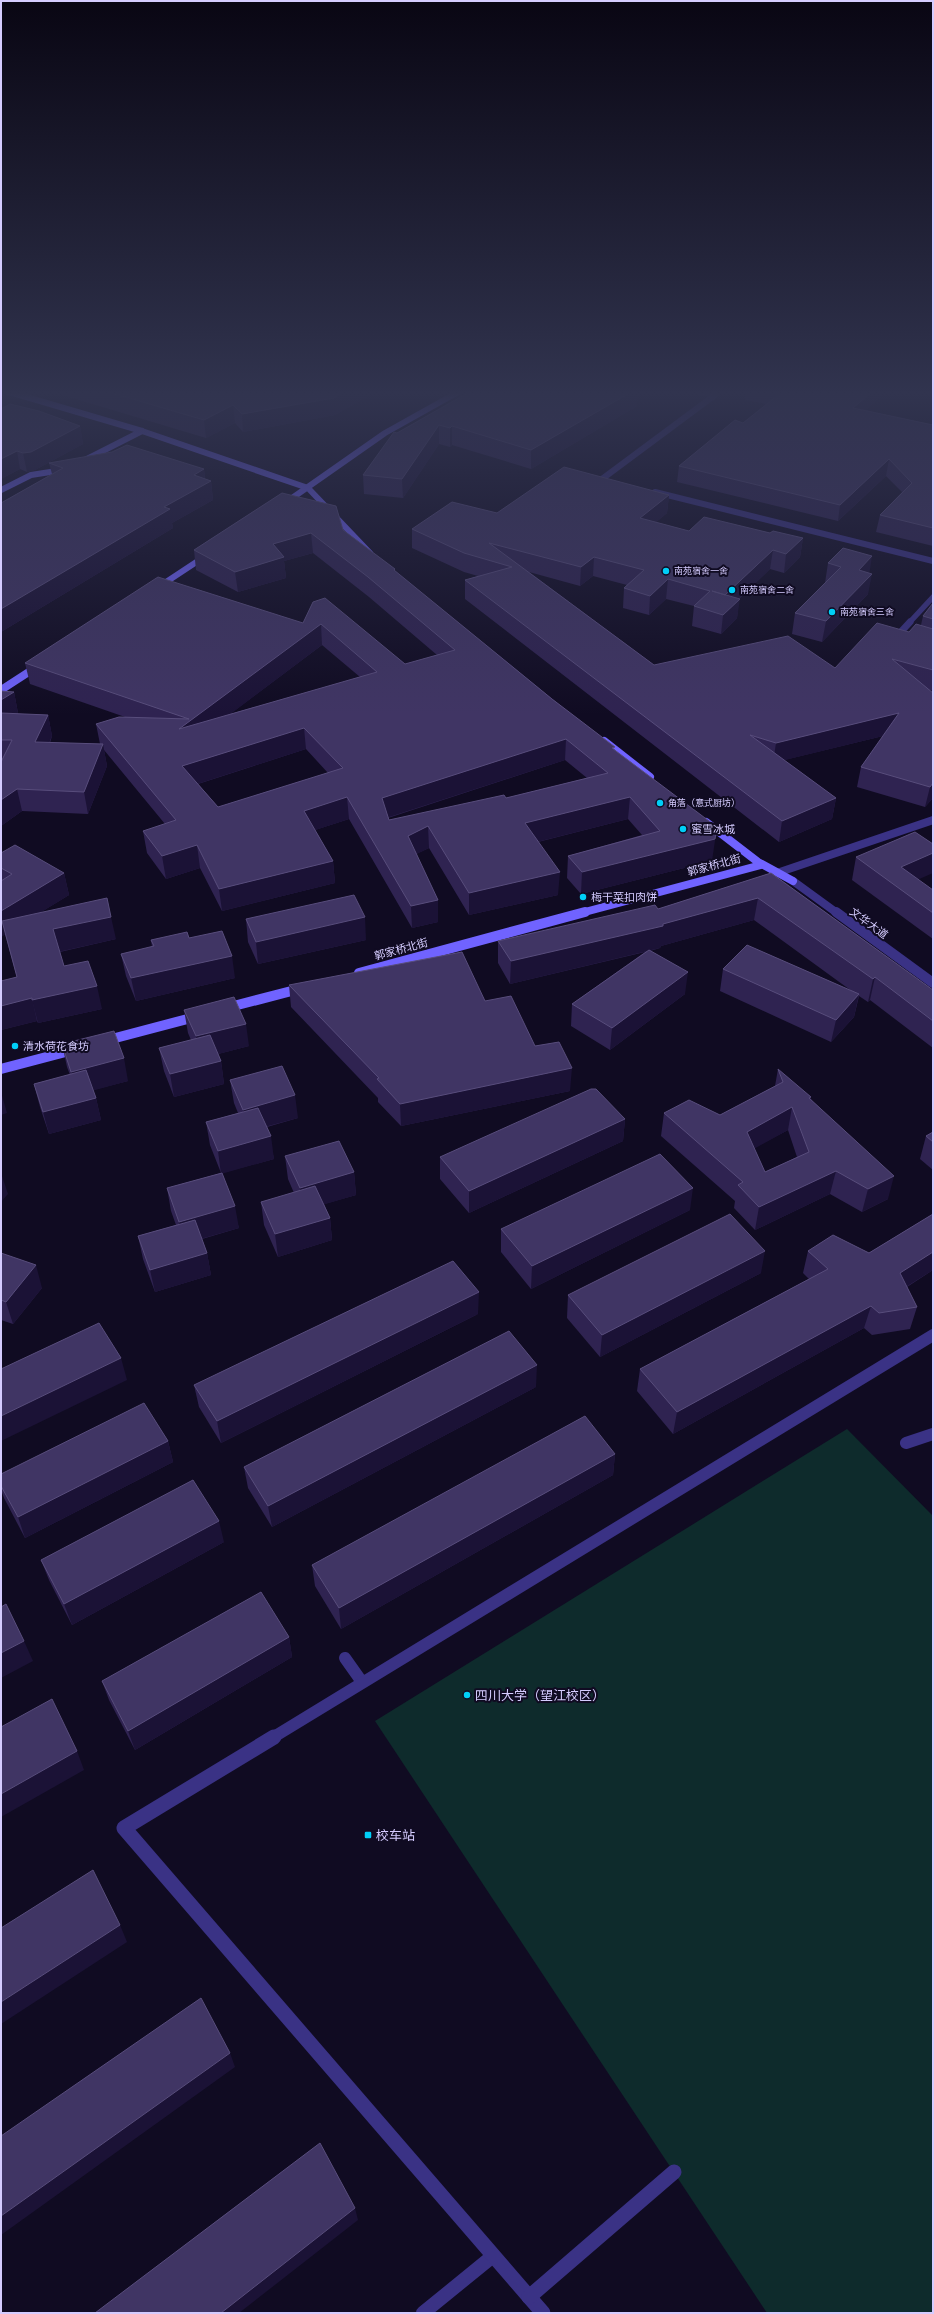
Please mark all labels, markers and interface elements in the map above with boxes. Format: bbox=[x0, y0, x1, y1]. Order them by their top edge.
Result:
marker: 南苑宿舍一舍 bbox=[661, 566, 671, 576]
place label: 南苑宿舍一舍 bbox=[674, 566, 728, 576]
marker: 南苑宿舍二舍 bbox=[727, 585, 737, 595]
place label: 南苑宿舍二舍 bbox=[740, 585, 794, 595]
marker: 南苑宿舍三舍 bbox=[827, 607, 837, 617]
place label: 南苑宿舍三舍 bbox=[840, 607, 894, 617]
place label: 角落（意式厨坊） bbox=[668, 797, 740, 808]
marker: 角落（意式厨坊） bbox=[655, 798, 665, 808]
place label: 蜜雪冰城 bbox=[691, 823, 735, 836]
marker: 蜜雪冰城 bbox=[678, 824, 688, 834]
street label: 郭家桥北街 bbox=[686, 852, 742, 879]
place label: 梅干菜扣肉饼 bbox=[591, 891, 657, 904]
marker: 梅干菜扣肉饼 bbox=[578, 892, 588, 902]
street label: 文华大道 bbox=[847, 905, 890, 942]
street label: 郭家桥北街 bbox=[373, 936, 429, 963]
place label: 清水荷花食坊 bbox=[23, 1040, 89, 1053]
marker: 清水荷花食坊 bbox=[10, 1041, 20, 1051]
place label: 四川大学（望江校区） bbox=[475, 1688, 605, 1703]
marker: 四川大学（望江校区） bbox=[462, 1690, 472, 1700]
place label: 校车站 bbox=[376, 1828, 415, 1843]
marker: 校车站 bbox=[363, 1830, 373, 1840]

